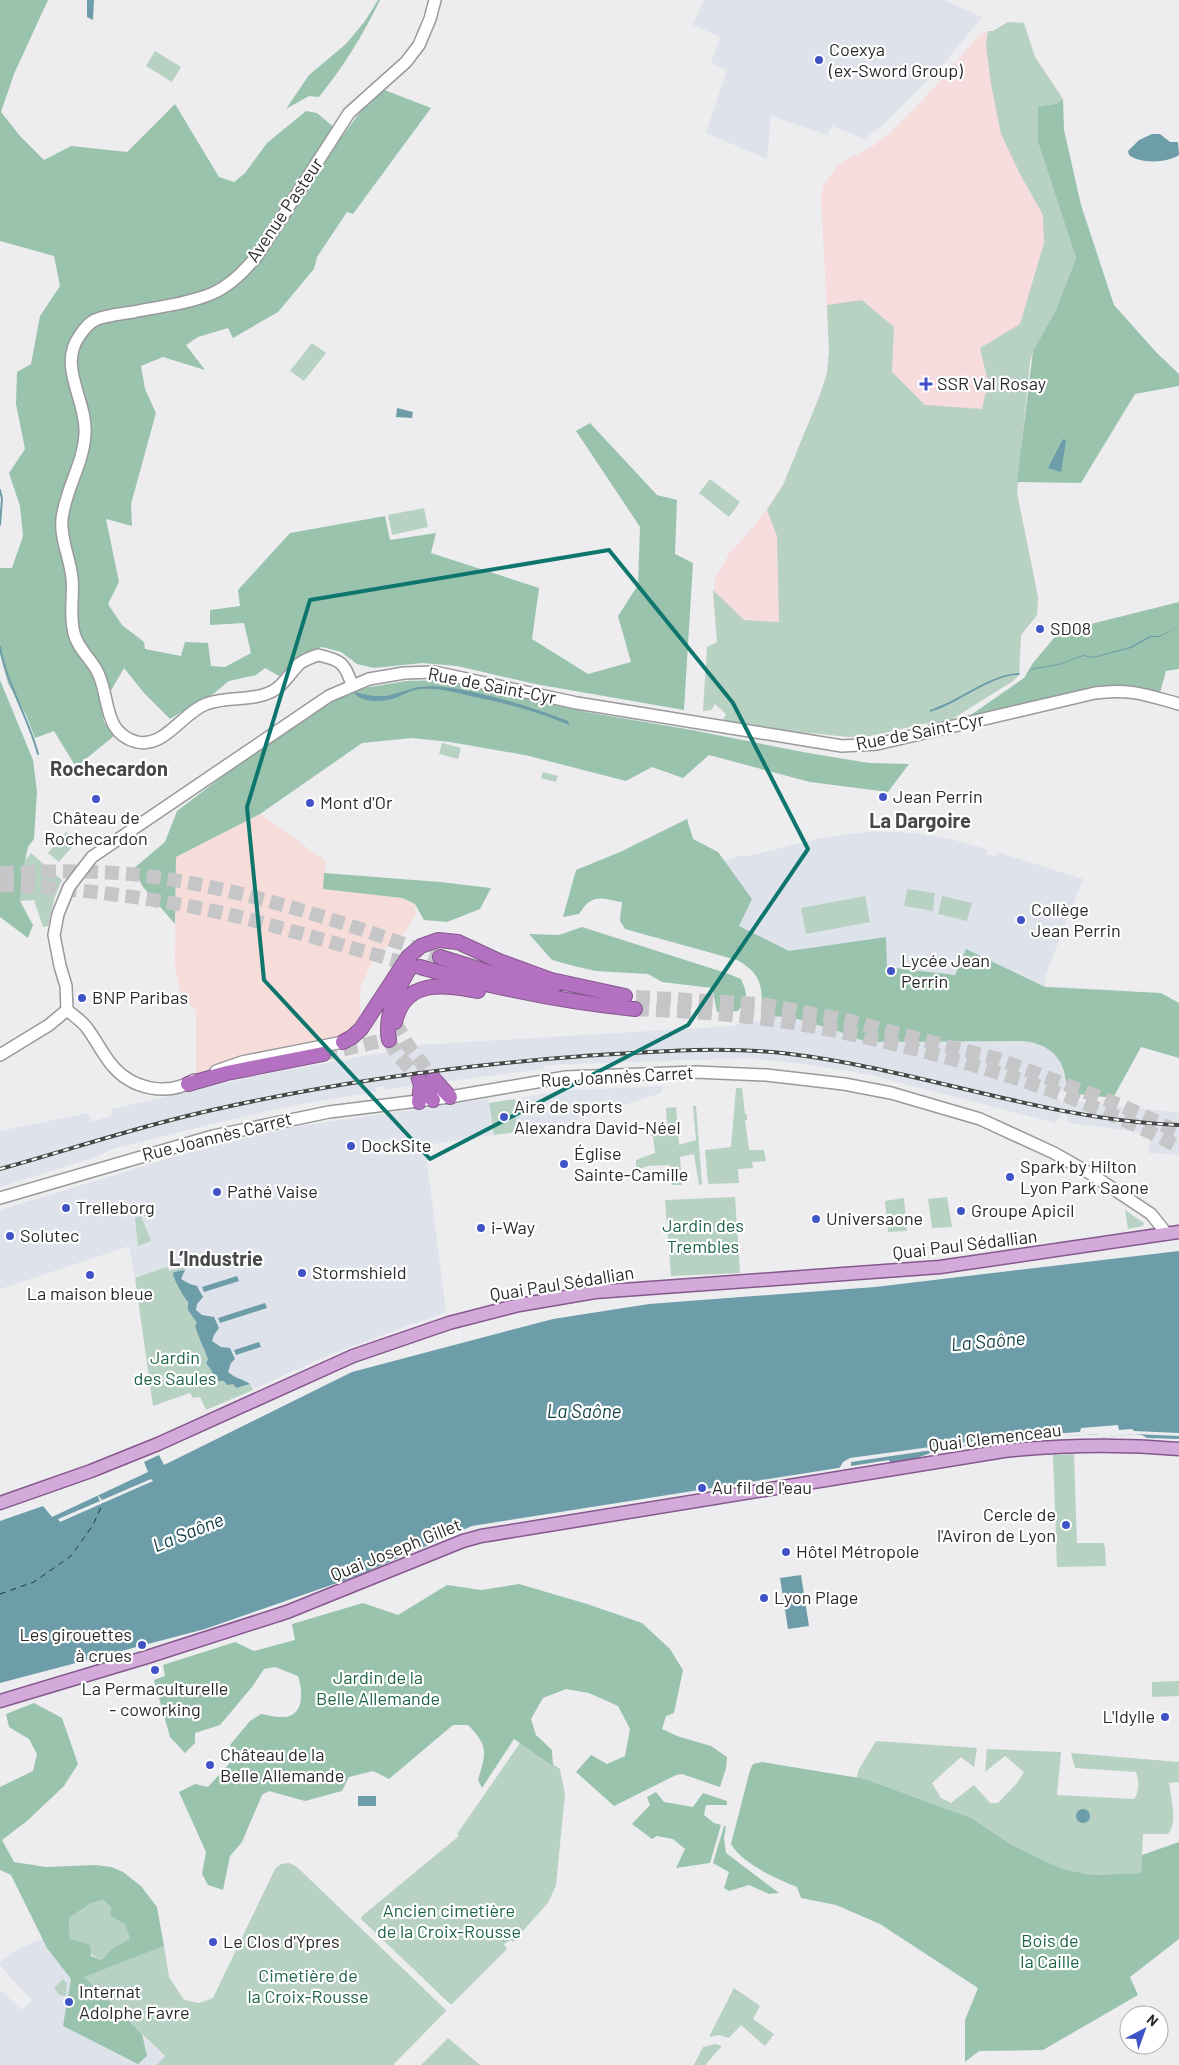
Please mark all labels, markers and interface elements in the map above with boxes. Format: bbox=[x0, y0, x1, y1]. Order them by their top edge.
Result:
place label: Coexya (ex-Sword Group) bbox=[828, 38, 963, 81]
marker: Coexya (ex-Sword Group) bbox=[813, 54, 825, 66]
street label: Avenue Pasteur bbox=[241, 153, 327, 266]
place label: SSR Val Rosay bbox=[937, 372, 1046, 394]
marker: SSR Val Rosay bbox=[919, 377, 933, 391]
place label: SD08 bbox=[1050, 617, 1091, 639]
marker: SD08 bbox=[1034, 623, 1046, 635]
street label: Rue de Saint-Cyr bbox=[426, 662, 559, 708]
street label: Rue de Saint-Cyr bbox=[854, 708, 986, 754]
district label: Rochecardon bbox=[50, 756, 168, 780]
place label: Jean Perrin bbox=[893, 785, 983, 807]
place label: Mont d'Or bbox=[320, 791, 393, 813]
marker: Jean Perrin bbox=[877, 791, 889, 803]
marker: Château de Rochecardon bbox=[90, 793, 102, 805]
marker: Mont d'Or bbox=[304, 797, 316, 809]
place label: Château de Rochecardon bbox=[44, 806, 148, 849]
district label: La Dargoire bbox=[869, 808, 971, 832]
place label: Collège Jean Perrin bbox=[1031, 898, 1121, 941]
marker: Collège Jean Perrin bbox=[1015, 914, 1027, 926]
place label: Lycée Jean Perrin bbox=[901, 949, 990, 992]
marker: Lycée Jean Perrin bbox=[885, 965, 897, 977]
place label: BNP Paribas bbox=[92, 986, 188, 1008]
marker: BNP Paribas bbox=[76, 992, 88, 1004]
street label: Rue Joannès Carret bbox=[540, 1061, 694, 1091]
place label: Aire de sports Alexandra David-Néel bbox=[514, 1095, 681, 1138]
street label: Rue Joannès Carret bbox=[140, 1107, 294, 1165]
marker: Aire de sports Alexandra David-Néel bbox=[498, 1111, 510, 1123]
place label: DockSite bbox=[361, 1134, 431, 1156]
marker: DockSite bbox=[345, 1140, 357, 1152]
place label: Église Sainte-Camille bbox=[574, 1142, 688, 1185]
place label: Spark by Hilton Lyon Park Saone bbox=[1020, 1155, 1149, 1198]
marker: Église Sainte-Camille bbox=[558, 1158, 570, 1170]
marker: Spark by Hilton Lyon Park Saone bbox=[1004, 1171, 1016, 1183]
place label: Pathé Vaise bbox=[227, 1180, 318, 1202]
marker: Pathé Vaise bbox=[211, 1186, 223, 1198]
place label: Trelleborg bbox=[76, 1196, 155, 1218]
place label: Groupe Apicil bbox=[971, 1199, 1075, 1221]
marker: Trelleborg bbox=[60, 1202, 72, 1214]
marker: Groupe Apicil bbox=[955, 1205, 967, 1217]
place label: Universaone bbox=[826, 1207, 923, 1229]
marker: Universaone bbox=[810, 1213, 822, 1225]
park label: Jardin des Trembles bbox=[662, 1214, 744, 1257]
place label: i-Way bbox=[491, 1216, 535, 1238]
marker: i-Way bbox=[475, 1222, 487, 1234]
place label: Solutec bbox=[20, 1224, 79, 1246]
street label: Quai Paul Sédallian bbox=[891, 1224, 1038, 1264]
marker: Solutec bbox=[4, 1230, 16, 1242]
district label: L’Industrie bbox=[169, 1246, 263, 1270]
place label: Stormshield bbox=[312, 1261, 407, 1283]
street label: Quai Paul Sédallian bbox=[488, 1261, 635, 1305]
marker: Stormshield bbox=[296, 1267, 308, 1279]
marker: La maison bleue bbox=[84, 1269, 96, 1281]
place label: La maison bleue bbox=[27, 1282, 153, 1304]
water label: La Saône bbox=[950, 1326, 1026, 1355]
park label: Jardin des Saules bbox=[133, 1346, 217, 1389]
water label: La Saône bbox=[547, 1399, 621, 1422]
street label: Quai Clemenceau bbox=[927, 1418, 1063, 1456]
place label: Au fil de l'eau bbox=[712, 1476, 812, 1498]
marker: Au fil de l'eau bbox=[696, 1482, 708, 1494]
place label: Cercle de l'Aviron de Lyon bbox=[937, 1503, 1056, 1546]
water label: La Saône bbox=[149, 1507, 227, 1556]
street label: Quai Joseph Gillet bbox=[327, 1513, 464, 1585]
marker: Cercle de l'Aviron de Lyon bbox=[1060, 1519, 1072, 1531]
place label: Hôtel Métropole bbox=[796, 1540, 919, 1562]
marker: Hôtel Métropole bbox=[780, 1546, 792, 1558]
place label: Lyon Plage bbox=[774, 1586, 858, 1608]
marker: Lyon Plage bbox=[758, 1592, 770, 1604]
place label: Les girouettes à crues bbox=[20, 1623, 132, 1666]
marker: Les girouettes à crues bbox=[136, 1639, 148, 1651]
marker: La Permaculturelle - coworking bbox=[149, 1664, 161, 1676]
park label: Jardin de la Belle Allemande bbox=[316, 1666, 440, 1709]
place label: La Permaculturelle - coworking bbox=[82, 1677, 228, 1720]
place label: L'Idylle bbox=[1102, 1705, 1155, 1727]
marker: L'Idylle bbox=[1159, 1711, 1171, 1723]
place label: Château de la Belle Allemande bbox=[220, 1743, 344, 1786]
marker: Château de la Belle Allemande bbox=[204, 1759, 216, 1771]
park label: Ancien cimetière de la Croix-Rousse bbox=[377, 1899, 521, 1942]
park label: Bois de la Caille bbox=[1020, 1929, 1080, 1972]
place label: Le Clos d'Ypres bbox=[223, 1930, 340, 1952]
marker: Le Clos d'Ypres bbox=[207, 1936, 219, 1948]
park label: Cimetière de la Croix-Rousse bbox=[247, 1964, 369, 2007]
place label: Internat Adolphe Favre bbox=[79, 1980, 190, 2023]
marker: Internat Adolphe Favre bbox=[63, 1996, 75, 2008]
north arrow bbox=[1119, 2005, 1169, 2055]
text: N bbox=[1144, 2010, 1162, 2029]

